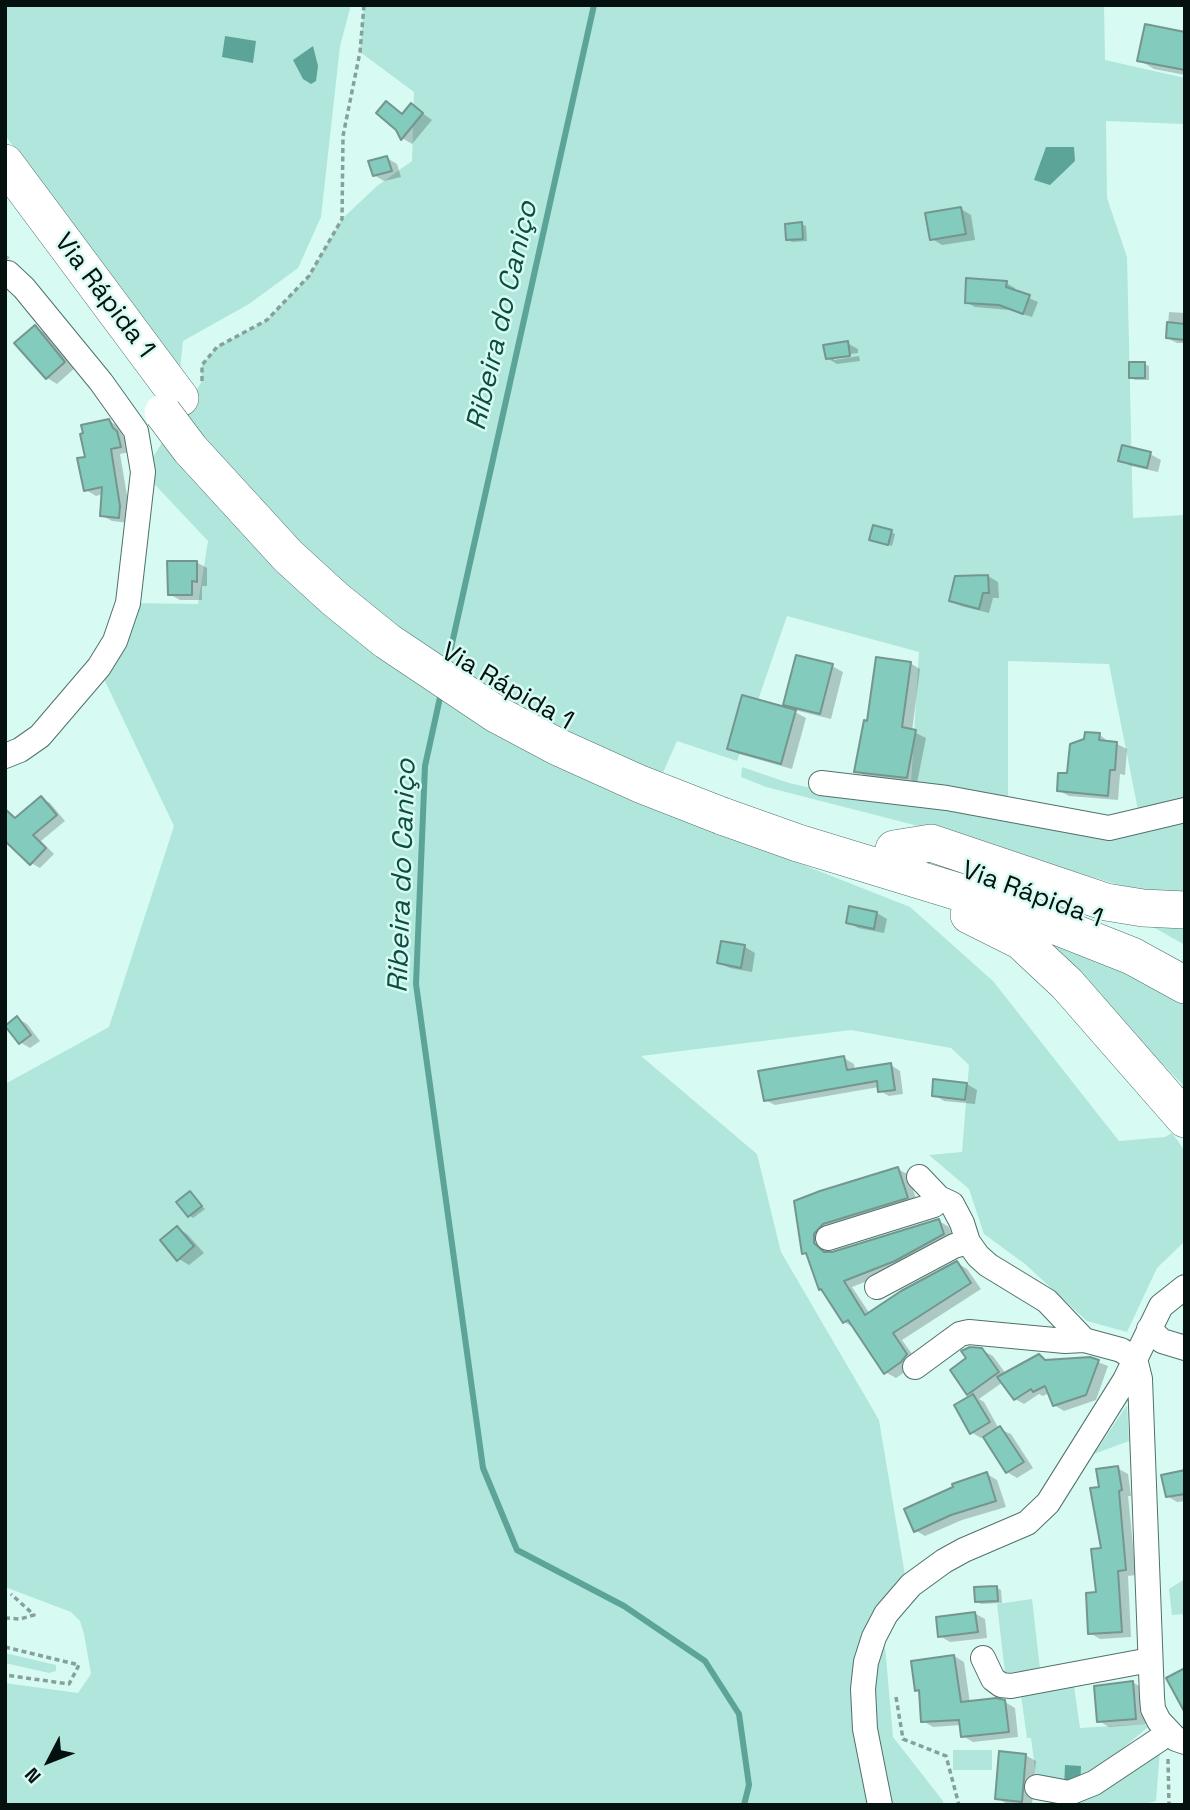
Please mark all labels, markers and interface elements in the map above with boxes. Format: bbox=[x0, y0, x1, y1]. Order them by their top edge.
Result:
water label: Ribeira do Caniço bbox=[460, 198, 546, 434]
street label: Via Rápida 1 bbox=[47, 228, 161, 364]
street label: Via Rápida 1 bbox=[435, 637, 579, 737]
water label: Ribeira do Caniço bbox=[382, 758, 424, 994]
street label: Via Rápida 1 bbox=[957, 855, 1107, 935]
north arrow bbox=[14, 1726, 84, 1796]
text: N bbox=[19, 1762, 47, 1788]

